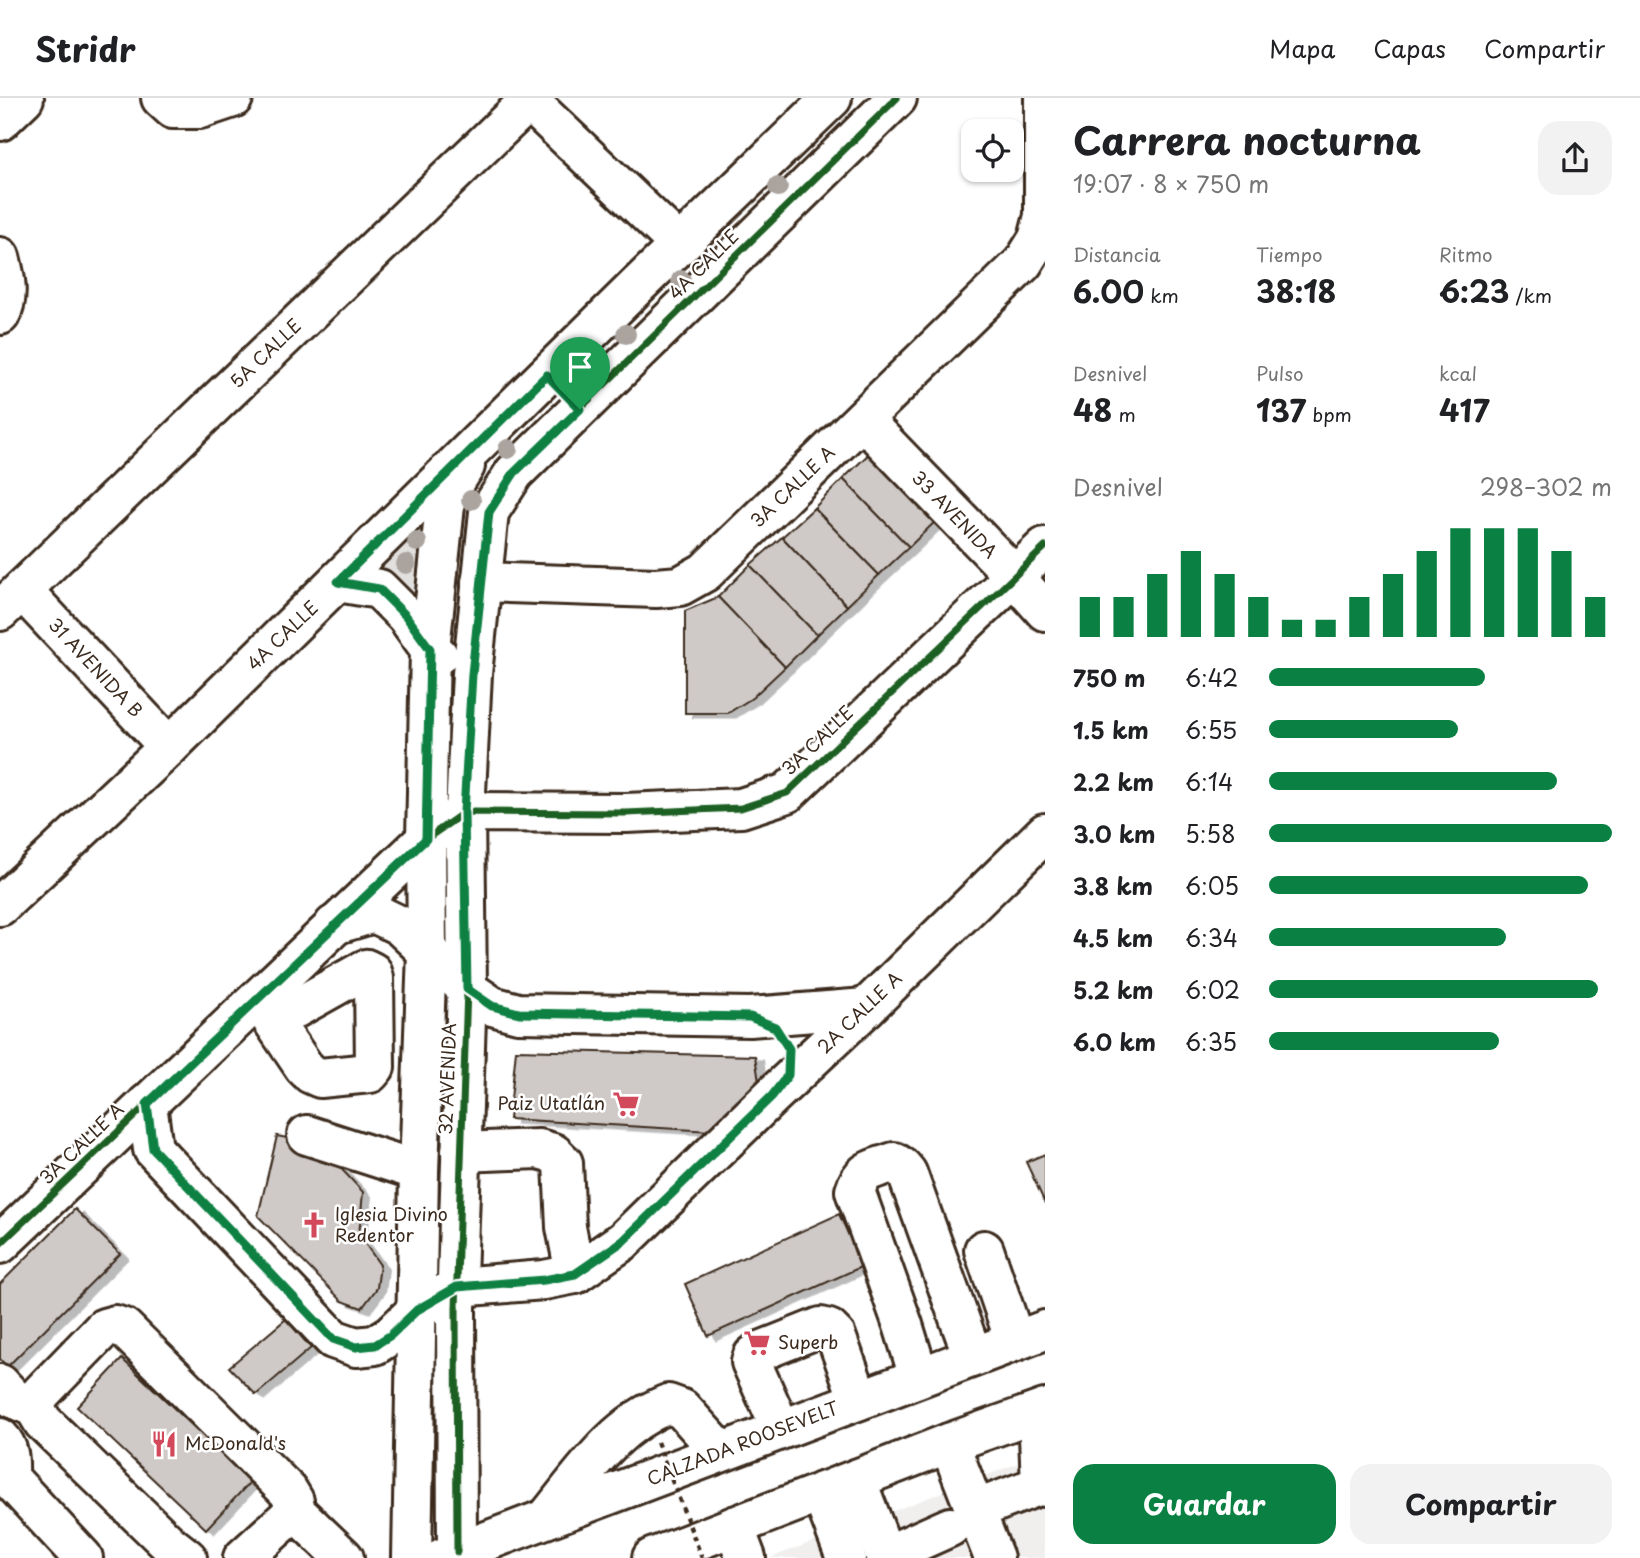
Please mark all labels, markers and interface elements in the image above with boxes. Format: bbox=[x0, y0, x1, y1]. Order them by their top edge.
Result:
text: Stridr bbox=[35, 23, 136, 73]
text: Mapa bbox=[1269, 30, 1335, 66]
text: Capas bbox=[1373, 30, 1446, 66]
text: Compartir bbox=[1484, 30, 1605, 66]
text: Carrera nocturna bbox=[1073, 111, 1421, 168]
map controls bbox=[961, 119, 1024, 182]
button: locate bbox=[961, 119, 1024, 182]
button: share bbox=[1538, 121, 1612, 195]
text: 19:07 · 8 × 750 m bbox=[1073, 166, 1269, 201]
street label: 4A CALLE bbox=[662, 223, 744, 305]
text: Distancia bbox=[1073, 240, 1161, 268]
text: Tiempo bbox=[1256, 240, 1323, 268]
text: Ritmo bbox=[1439, 240, 1493, 268]
text: 6.00 bbox=[1073, 268, 1144, 313]
text: 38:18 bbox=[1256, 268, 1336, 313]
text: 6:23 bbox=[1439, 268, 1509, 313]
text: km bbox=[1144, 281, 1179, 309]
text: /km bbox=[1509, 281, 1552, 309]
street label: 5A CALLE bbox=[223, 312, 307, 394]
pin bbox=[550, 337, 610, 409]
icon: arrive bbox=[561, 348, 599, 386]
text: Desnivel bbox=[1073, 359, 1147, 387]
text: Pulso bbox=[1256, 359, 1304, 387]
text: kcal bbox=[1439, 359, 1477, 387]
text: 48 bbox=[1073, 387, 1112, 432]
text: 137 bbox=[1256, 387, 1306, 432]
text: 417 bbox=[1439, 387, 1490, 432]
text: m bbox=[1112, 400, 1136, 428]
text: bpm bbox=[1306, 400, 1352, 428]
street label: 3A CALLE A bbox=[744, 439, 840, 533]
street label: 33 AVENIDA bbox=[906, 464, 1004, 564]
text: Desnivel bbox=[1073, 469, 1163, 504]
text: 298–302 m bbox=[1480, 469, 1612, 504]
street label: 4A CALLE bbox=[240, 594, 324, 676]
street label: 31 AVENIDA B bbox=[43, 611, 149, 723]
text: 750 m bbox=[1073, 660, 1145, 695]
text: 6:42 bbox=[1185, 660, 1238, 695]
street label: 3A CALLE bbox=[775, 699, 859, 781]
text: 1.5 km bbox=[1073, 712, 1149, 747]
text: 6:55 bbox=[1185, 712, 1237, 747]
text: 2.2 km bbox=[1073, 764, 1154, 799]
text: 6:14 bbox=[1185, 764, 1233, 799]
text: 3.0 km bbox=[1073, 816, 1155, 851]
text: 5:58 bbox=[1185, 816, 1236, 851]
text: 3.8 km bbox=[1073, 868, 1153, 903]
text: 6:05 bbox=[1185, 868, 1239, 903]
text: 4.5 km bbox=[1073, 920, 1153, 955]
text: 6:34 bbox=[1185, 920, 1238, 955]
street label: 2A CALLE A bbox=[811, 965, 907, 1059]
text: 5.2 km bbox=[1073, 972, 1154, 1007]
text: 6:02 bbox=[1185, 972, 1240, 1007]
street label: 32 AVENIDA bbox=[431, 1023, 462, 1135]
text: 6.0 km bbox=[1073, 1024, 1156, 1059]
text: 6:35 bbox=[1185, 1024, 1237, 1059]
place label: Paiz Utatlán bbox=[497, 1089, 605, 1116]
supermarket icon: Paiz Utatlán bbox=[611, 1089, 641, 1119]
street label: 3A CALLE A bbox=[33, 1096, 129, 1190]
place label: Iglesia Divino Redentor bbox=[335, 1200, 448, 1248]
church icon: Iglesia Divino Redentor bbox=[299, 1210, 329, 1240]
supermarket icon: Superb bbox=[742, 1328, 772, 1358]
place label: Superb bbox=[778, 1328, 838, 1355]
street label: CALZADA ROOSEVELT bbox=[643, 1393, 843, 1492]
restaurant icon: McDonald's bbox=[149, 1429, 179, 1459]
place label: McDonald's bbox=[185, 1429, 286, 1456]
button: Guardar bbox=[1073, 1464, 1336, 1544]
button: Compartir bbox=[1350, 1464, 1612, 1544]

